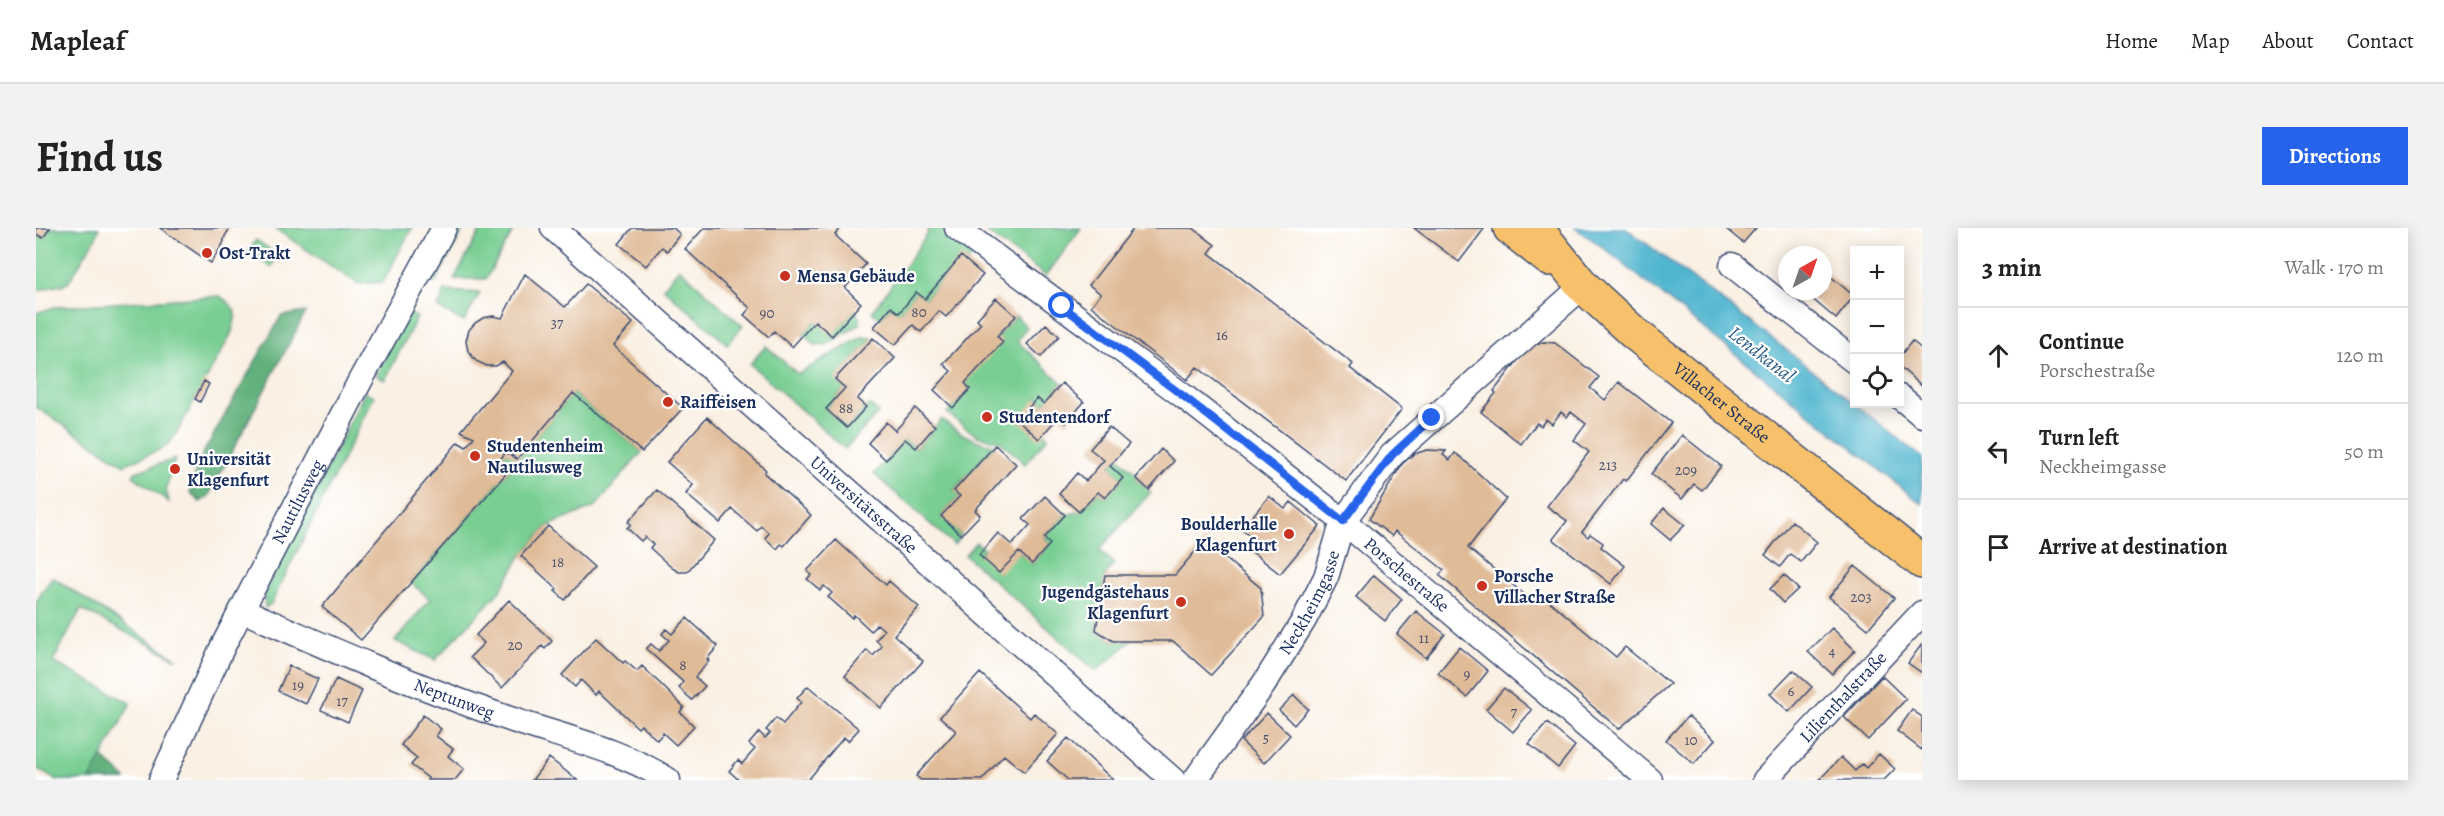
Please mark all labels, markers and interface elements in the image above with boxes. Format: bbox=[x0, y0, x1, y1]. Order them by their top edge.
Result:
text: Mapleaf bbox=[30, 22, 125, 60]
text: Home bbox=[2105, 27, 2158, 55]
text: Map bbox=[2191, 27, 2229, 55]
text: About bbox=[2262, 27, 2314, 55]
text: Contact bbox=[2347, 27, 2414, 55]
button: Directions bbox=[2262, 127, 2408, 185]
text: Find us bbox=[36, 128, 163, 185]
place label: Ost-Trakt bbox=[219, 241, 291, 265]
marker: Ost-Trakt bbox=[200, 246, 214, 260]
north arrow bbox=[1778, 246, 1832, 300]
map controls bbox=[1850, 246, 1904, 408]
button: + bbox=[1850, 246, 1904, 300]
text: 3 min bbox=[1982, 250, 2042, 285]
text: Walk · 170 m bbox=[2284, 254, 2384, 281]
place label: Mensa Gebäude bbox=[797, 264, 915, 288]
marker: Mensa Gebäude bbox=[778, 269, 792, 283]
route start bbox=[1048, 292, 1074, 318]
button: − bbox=[1850, 300, 1904, 354]
house number: 80 bbox=[911, 302, 927, 322]
house number: 90 bbox=[760, 303, 774, 323]
house number: 37 bbox=[551, 313, 564, 333]
water label: Lendkanal bbox=[1723, 320, 1801, 389]
house number: 16 bbox=[1216, 325, 1228, 345]
text: Continue bbox=[2039, 327, 2124, 357]
icon: ahead bbox=[1982, 339, 2015, 372]
text: 120 m bbox=[2336, 342, 2384, 369]
button: locate bbox=[1850, 354, 1904, 408]
street label: Villacher Straße bbox=[1667, 356, 1775, 449]
text: Porschestraße bbox=[2039, 357, 2155, 384]
place label: Raiffeisen bbox=[680, 390, 756, 414]
marker: Raiffeisen bbox=[661, 395, 675, 409]
house number: 88 bbox=[839, 398, 853, 418]
route end bbox=[1418, 404, 1444, 430]
place label: Studentendorf bbox=[999, 405, 1112, 429]
marker: Studentendorf bbox=[980, 410, 994, 424]
text: Turn left bbox=[2039, 423, 2119, 453]
place label: Studentenheim Nautilusweg bbox=[487, 434, 603, 479]
icon: left bbox=[1982, 435, 2015, 468]
text: 50 m bbox=[2344, 438, 2384, 465]
place label: Universität Klagenfurt bbox=[187, 447, 271, 492]
marker: Studentenheim Nautilusweg bbox=[468, 449, 482, 463]
street label: Universitätsstraße bbox=[805, 450, 923, 559]
text: Neckheimgasse bbox=[2039, 453, 2166, 480]
street label: Nautilusweg bbox=[266, 455, 329, 548]
house number: 213 bbox=[1599, 455, 1617, 475]
house number: 209 bbox=[1675, 460, 1697, 480]
marker: Universität Klagenfurt bbox=[168, 462, 182, 476]
place label: Boulderhalle Klagenfurt bbox=[1180, 512, 1277, 557]
marker: Boulderhalle Klagenfurt bbox=[1282, 527, 1296, 541]
icon: arrive bbox=[1982, 531, 2015, 564]
street label: Porschestraße bbox=[1359, 532, 1454, 618]
text: Arrive at destination bbox=[2039, 532, 2228, 562]
street label: Neckheimgasse bbox=[1273, 547, 1345, 660]
house number: 18 bbox=[552, 552, 564, 572]
place label: Porsche Villacher Straße bbox=[1493, 564, 1615, 609]
marker: Porsche Villacher Straße bbox=[1475, 579, 1489, 593]
place label: Jugendgästehaus Klagenfurt bbox=[1042, 580, 1169, 625]
house number: 203 bbox=[1850, 587, 1872, 607]
marker: Jugendgästehaus Klagenfurt bbox=[1174, 595, 1188, 609]
house number: 11 bbox=[1419, 628, 1429, 648]
house number: 20 bbox=[507, 635, 523, 655]
house number: 4 bbox=[1829, 641, 1836, 661]
street label: Lilienthalstraße bbox=[1794, 646, 1892, 748]
house number: 8 bbox=[679, 655, 687, 675]
house number: 9 bbox=[1464, 664, 1471, 684]
street label: Neptunweg bbox=[410, 672, 498, 725]
house number: 19 bbox=[292, 675, 304, 695]
house number: 6 bbox=[1788, 681, 1795, 701]
house number: 17 bbox=[336, 691, 348, 711]
house number: 7 bbox=[1511, 702, 1518, 722]
house number: 5 bbox=[1263, 728, 1269, 748]
house number: 10 bbox=[1684, 730, 1698, 750]

